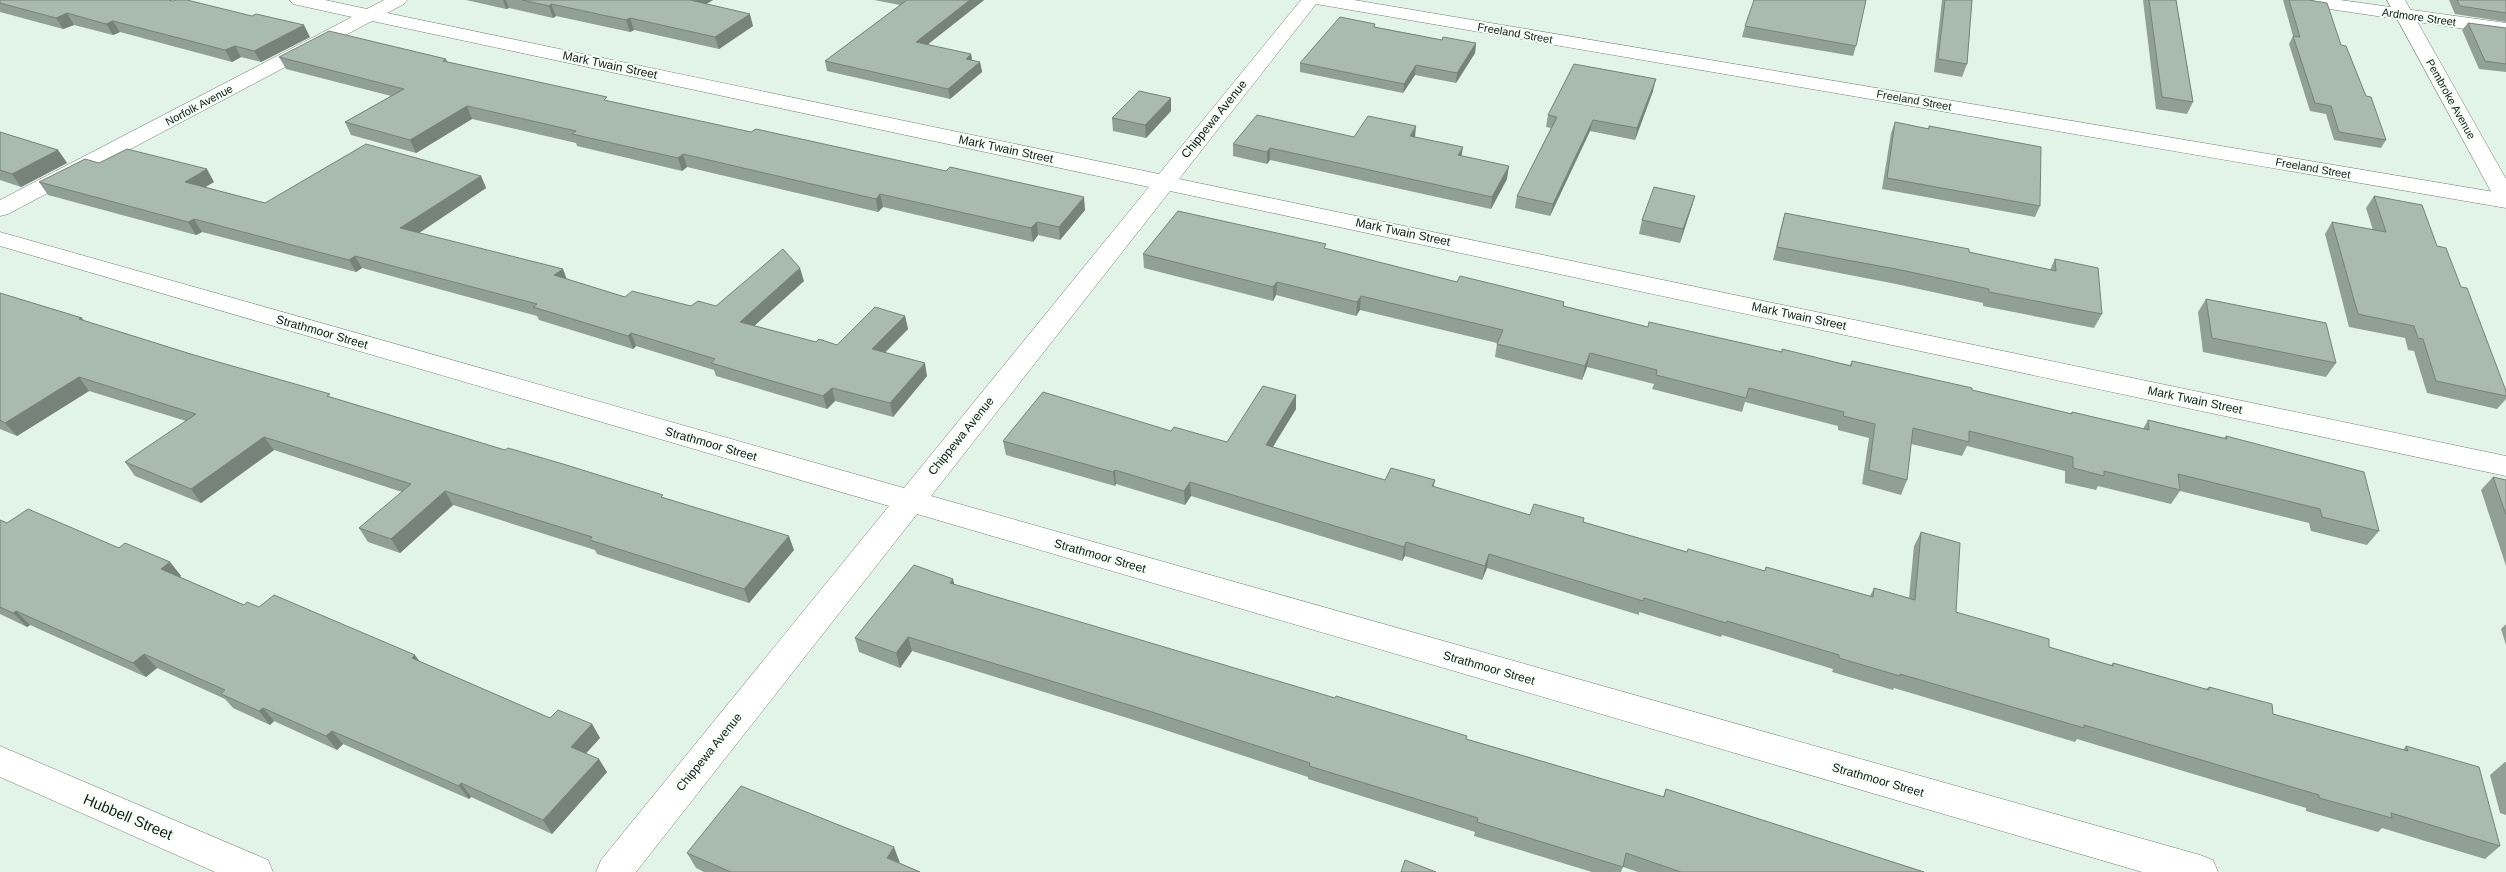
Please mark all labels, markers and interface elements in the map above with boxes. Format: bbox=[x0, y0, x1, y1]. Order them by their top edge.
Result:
street label: Ardmore Street bbox=[2381, 6, 2457, 28]
street label: Freeland Street bbox=[1477, 21, 1553, 45]
street label: Mark Twain Street bbox=[561, 48, 659, 82]
street label: Pembroke Avenue bbox=[2424, 57, 2478, 141]
street label: Chippewa Avenue bbox=[1178, 77, 1250, 161]
street label: Norfolk Avenue bbox=[163, 82, 235, 128]
street label: Freeland Street bbox=[1876, 88, 1952, 112]
street label: Mark Twain Street bbox=[957, 132, 1055, 166]
street label: Freeland Street bbox=[2275, 156, 2351, 180]
street label: Mark Twain Street bbox=[1354, 215, 1452, 249]
street label: Mark Twain Street bbox=[1750, 299, 1848, 333]
street label: Strathmoor Street bbox=[275, 312, 370, 352]
street label: Mark Twain Street bbox=[2146, 383, 2244, 417]
street label: Chippewa Avenue bbox=[925, 394, 997, 478]
street label: Strathmoor Street bbox=[664, 424, 759, 464]
street label: Strathmoor Street bbox=[1053, 536, 1148, 576]
street label: Strathmoor Street bbox=[1442, 648, 1537, 688]
street label: Chippewa Avenue bbox=[673, 710, 745, 794]
street label: Strathmoor Street bbox=[1831, 760, 1926, 800]
street label: Hubbell Street bbox=[81, 790, 176, 843]

